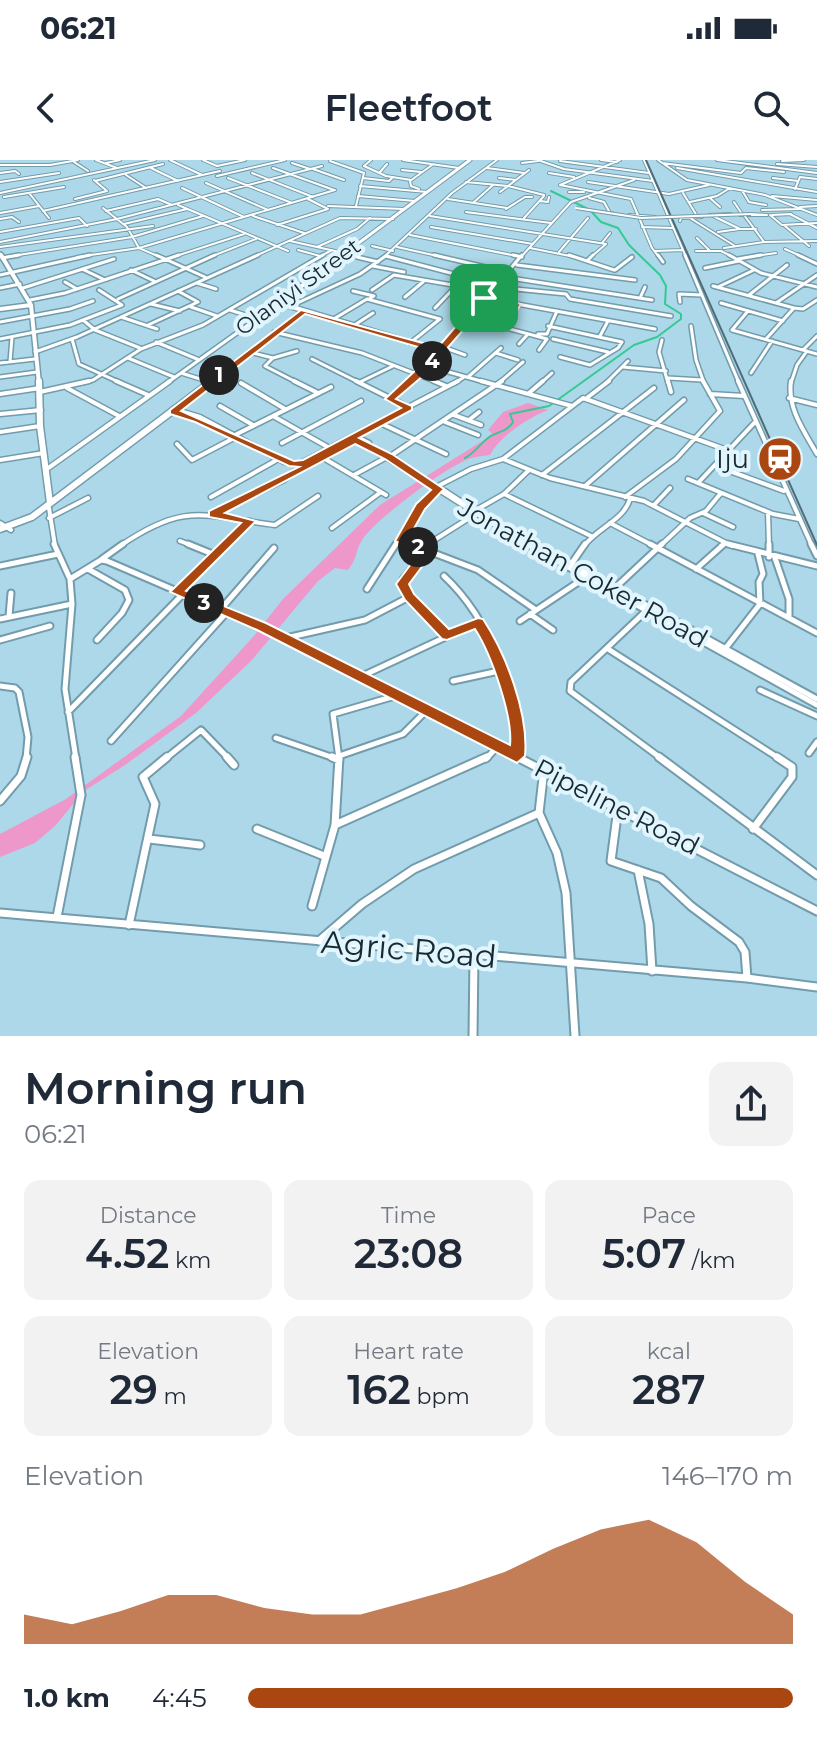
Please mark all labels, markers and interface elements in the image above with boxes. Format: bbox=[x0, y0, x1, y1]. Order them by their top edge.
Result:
text: 06:21 bbox=[40, 10, 117, 47]
icon: back bbox=[24, 86, 68, 130]
text: Fleetfoot bbox=[324, 86, 493, 130]
icon: search bbox=[749, 86, 793, 130]
street label: Olaniyi Street bbox=[230, 232, 366, 341]
pin bbox=[450, 264, 518, 332]
icon: arrive bbox=[462, 276, 506, 320]
pin: 4 bbox=[412, 341, 452, 381]
text: 4 bbox=[424, 347, 440, 374]
pin: 1 bbox=[199, 355, 239, 395]
text: 1 bbox=[215, 361, 223, 388]
station icon: Iju bbox=[756, 435, 804, 483]
place label: Iju bbox=[716, 443, 749, 475]
street label: Jonathan Coker Road bbox=[452, 491, 713, 655]
pin: 2 bbox=[398, 527, 438, 567]
text: 2 bbox=[412, 533, 424, 560]
pin: 3 bbox=[184, 583, 224, 623]
text: 3 bbox=[197, 589, 211, 616]
street label: Pipeline Road bbox=[529, 752, 705, 862]
street label: Agric Road bbox=[320, 922, 498, 976]
text: Morning run bbox=[24, 1061, 307, 1115]
button: share bbox=[709, 1062, 793, 1146]
text: 06:21 bbox=[24, 1118, 87, 1150]
text: Distance bbox=[100, 1202, 196, 1229]
text: Time bbox=[381, 1202, 436, 1229]
text: Pace bbox=[642, 1202, 696, 1229]
text: 4.52 bbox=[85, 1229, 169, 1278]
text: 23:08 bbox=[354, 1229, 463, 1278]
text: 5:07 bbox=[602, 1229, 686, 1278]
text: km bbox=[169, 1247, 211, 1274]
text: /km bbox=[686, 1247, 736, 1274]
text: Elevation bbox=[97, 1338, 199, 1365]
text: Heart rate bbox=[353, 1338, 464, 1365]
text: kcal bbox=[647, 1338, 691, 1365]
text: 29 bbox=[109, 1365, 158, 1414]
text: 162 bbox=[347, 1365, 411, 1414]
text: 287 bbox=[632, 1365, 706, 1414]
text: m bbox=[158, 1383, 187, 1410]
text: bpm bbox=[411, 1383, 470, 1410]
text: Elevation bbox=[24, 1460, 144, 1492]
text: 146–170 m bbox=[662, 1460, 793, 1492]
text: 1.0 km bbox=[24, 1682, 110, 1714]
text: 4:45 bbox=[152, 1682, 207, 1714]

